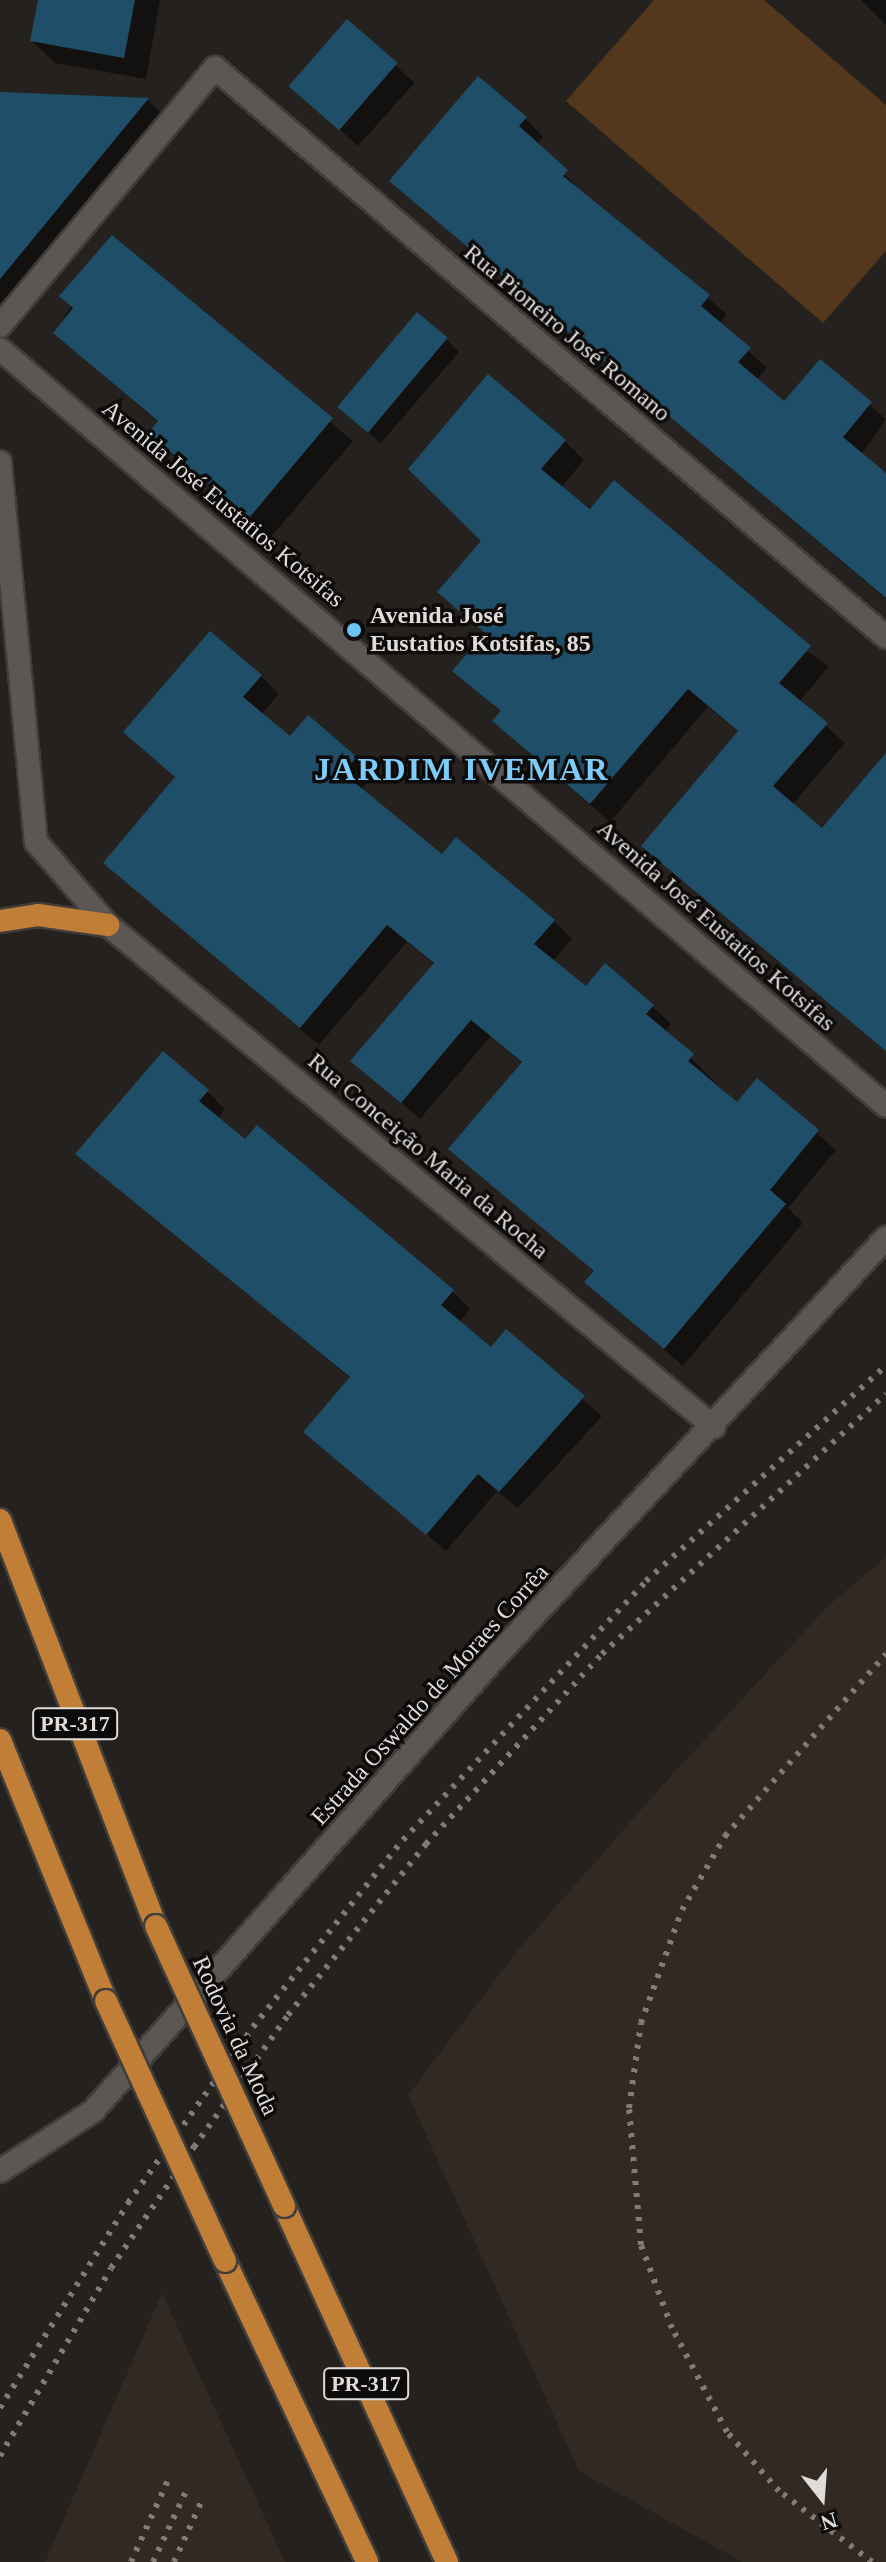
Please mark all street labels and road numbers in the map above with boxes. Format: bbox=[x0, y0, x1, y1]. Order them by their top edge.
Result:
street label: Rua Pioneiro José Romano bbox=[458, 238, 676, 428]
street label: Avenida José Eustatios Kotsifas bbox=[96, 394, 350, 614]
street label: Avenida José Eustatios Kotsifas bbox=[591, 814, 841, 1038]
street label: Rua Conceição Maria da Rocha bbox=[302, 1047, 554, 1265]
street label: Estrada Oswaldo de Moraes Corrêa bbox=[305, 1559, 555, 1831]
road number: PR-317 bbox=[31, 1706, 119, 1742]
street label: Rodovia da Moda bbox=[186, 1952, 284, 2120]
road number: PR-317 bbox=[322, 2366, 410, 2402]

